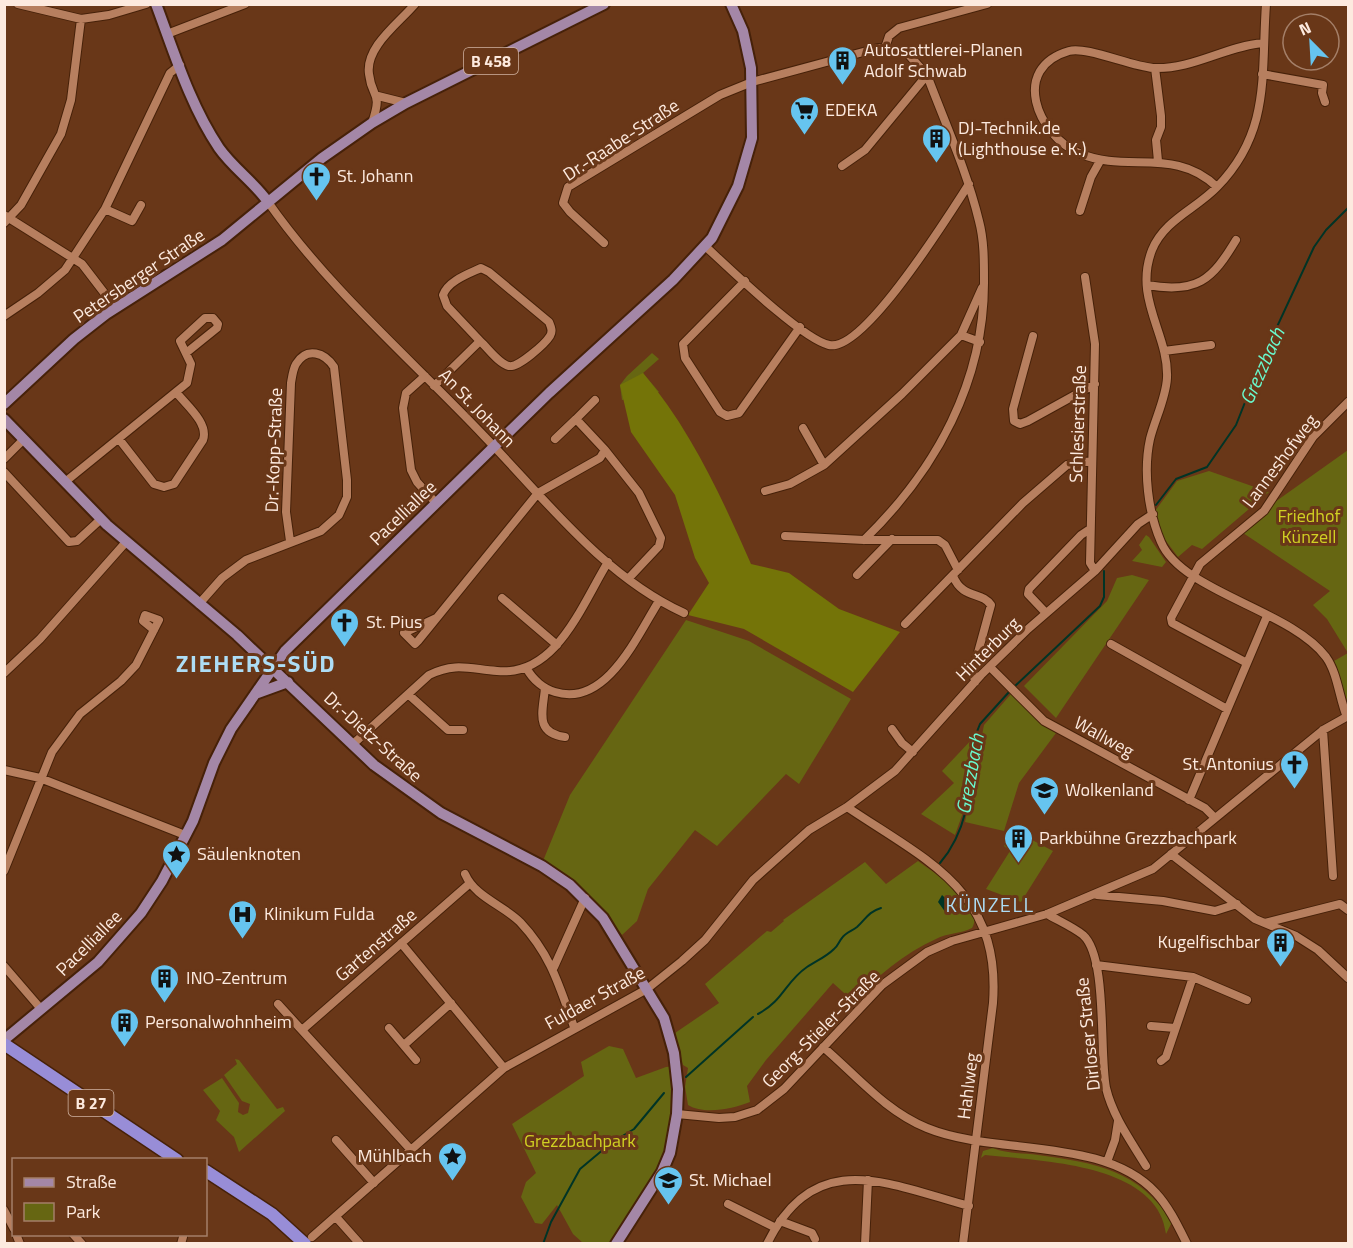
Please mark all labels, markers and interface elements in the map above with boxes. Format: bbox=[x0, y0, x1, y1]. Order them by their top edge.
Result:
north arrow bbox=[1281, 12, 1341, 72]
text: N bbox=[1295, 15, 1315, 42]
place label: Autosattlerei-Planen Adolf Schwab bbox=[864, 36, 1023, 84]
building icon: Autosattlerei-Planen Adolf Schwab bbox=[827, 44, 859, 86]
road number: B 458 bbox=[464, 48, 518, 74]
street label: Dr.-Raabe-Straße bbox=[557, 92, 684, 187]
supermarket icon: EDEKA bbox=[788, 94, 820, 136]
place label: EDEKA bbox=[825, 96, 878, 123]
place label: DJ-Technik.de (Lighthouse e. K.) bbox=[958, 114, 1086, 162]
building icon: DJ-Technik.de (Lighthouse e. K.) bbox=[921, 122, 953, 164]
church icon: St. Johann bbox=[300, 160, 332, 202]
place label: St. Johann bbox=[337, 162, 413, 189]
street label: Petersberger Straße bbox=[68, 221, 210, 330]
water label: Grezzbach bbox=[1231, 321, 1293, 409]
street label: An St. Johann bbox=[433, 362, 522, 453]
street label: Schlesierstraße bbox=[1062, 365, 1093, 483]
street label: Dr.-Kopp-Straße bbox=[258, 387, 289, 513]
street label: Lanneshofweg bbox=[1235, 408, 1324, 513]
street label: Pacelliallee bbox=[363, 474, 442, 552]
park label: Friedhof Künzell bbox=[1278, 502, 1341, 550]
church icon: St. Pius bbox=[329, 606, 361, 648]
place label: St. Pius bbox=[366, 608, 422, 635]
street label: Hinterburg bbox=[949, 610, 1026, 687]
district label: ZIEHERS-SÜD bbox=[176, 645, 336, 681]
street label: Dr.-Dietz-Straße bbox=[318, 685, 429, 788]
street label: Wallweg bbox=[1069, 709, 1139, 764]
water label: Grezzbach bbox=[947, 730, 992, 817]
church icon: St. Antonius bbox=[1279, 748, 1311, 790]
place label: St. Antonius bbox=[1183, 750, 1274, 777]
school or university icon: Wolkenland bbox=[1028, 774, 1060, 816]
place label: Wolkenland bbox=[1065, 776, 1154, 803]
building icon: Parkbühne Grezzbachpark bbox=[1002, 822, 1034, 864]
place label: Parkbühne Grezzbachpark bbox=[1039, 824, 1237, 851]
place icon: Säulenknoten bbox=[160, 838, 192, 880]
place label: Säulenknoten bbox=[197, 840, 301, 867]
district label: KÜNZELL bbox=[945, 889, 1035, 920]
hospital icon: Klinikum Fulda bbox=[227, 898, 259, 940]
place label: Klinikum Fulda bbox=[264, 900, 375, 927]
street label: Gartenstraße bbox=[329, 901, 423, 988]
street label: Pacelliallee bbox=[49, 903, 128, 982]
building icon: Kugelfischbar bbox=[1265, 926, 1297, 968]
place label: Kugelfischbar bbox=[1157, 928, 1260, 955]
street label: Fuldaer Straße bbox=[540, 959, 650, 1036]
building icon: INO-Zentrum bbox=[149, 962, 181, 1004]
street label: Georg-Stieler-Straße bbox=[755, 963, 886, 1094]
place label: INO-Zentrum bbox=[186, 964, 287, 991]
street label: Dirloser Straße bbox=[1068, 976, 1107, 1092]
building icon: Personalwohnheim bbox=[108, 1006, 140, 1048]
place label: Personalwohnheim bbox=[145, 1008, 292, 1035]
street label: Hahlweg bbox=[950, 1051, 985, 1121]
road number: B 27 bbox=[68, 1090, 113, 1116]
park label: Grezzbachpark bbox=[524, 1127, 636, 1154]
place icon: Mühlbach bbox=[437, 1140, 469, 1182]
place label: Mühlbach bbox=[357, 1142, 432, 1169]
legend bbox=[12, 1158, 207, 1236]
school or university icon: St. Michael bbox=[652, 1164, 684, 1206]
place label: St. Michael bbox=[689, 1166, 772, 1193]
text: Straße bbox=[66, 1168, 117, 1195]
text: Park bbox=[66, 1198, 101, 1225]

